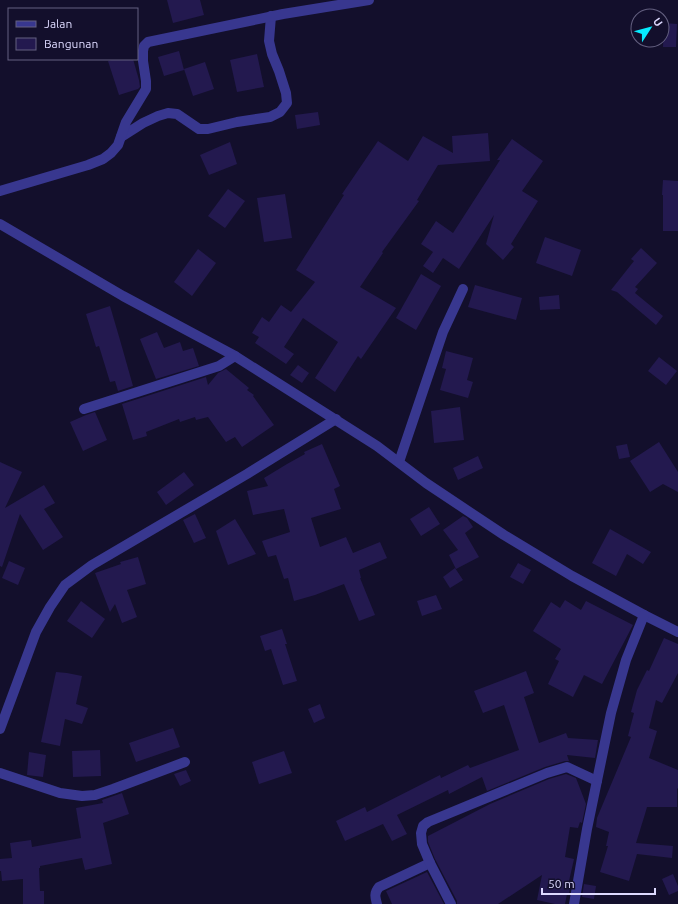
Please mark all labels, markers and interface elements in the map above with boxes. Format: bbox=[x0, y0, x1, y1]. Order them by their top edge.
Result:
legend bbox=[8, 8, 138, 60]
north arrow bbox=[630, 8, 670, 48]
text: U bbox=[651, 15, 665, 29]
text: Jalan bbox=[44, 17, 72, 30]
text: Bangunan bbox=[44, 37, 98, 50]
scale bar bbox=[542, 870, 655, 896]
text: 50 m bbox=[548, 877, 575, 890]

